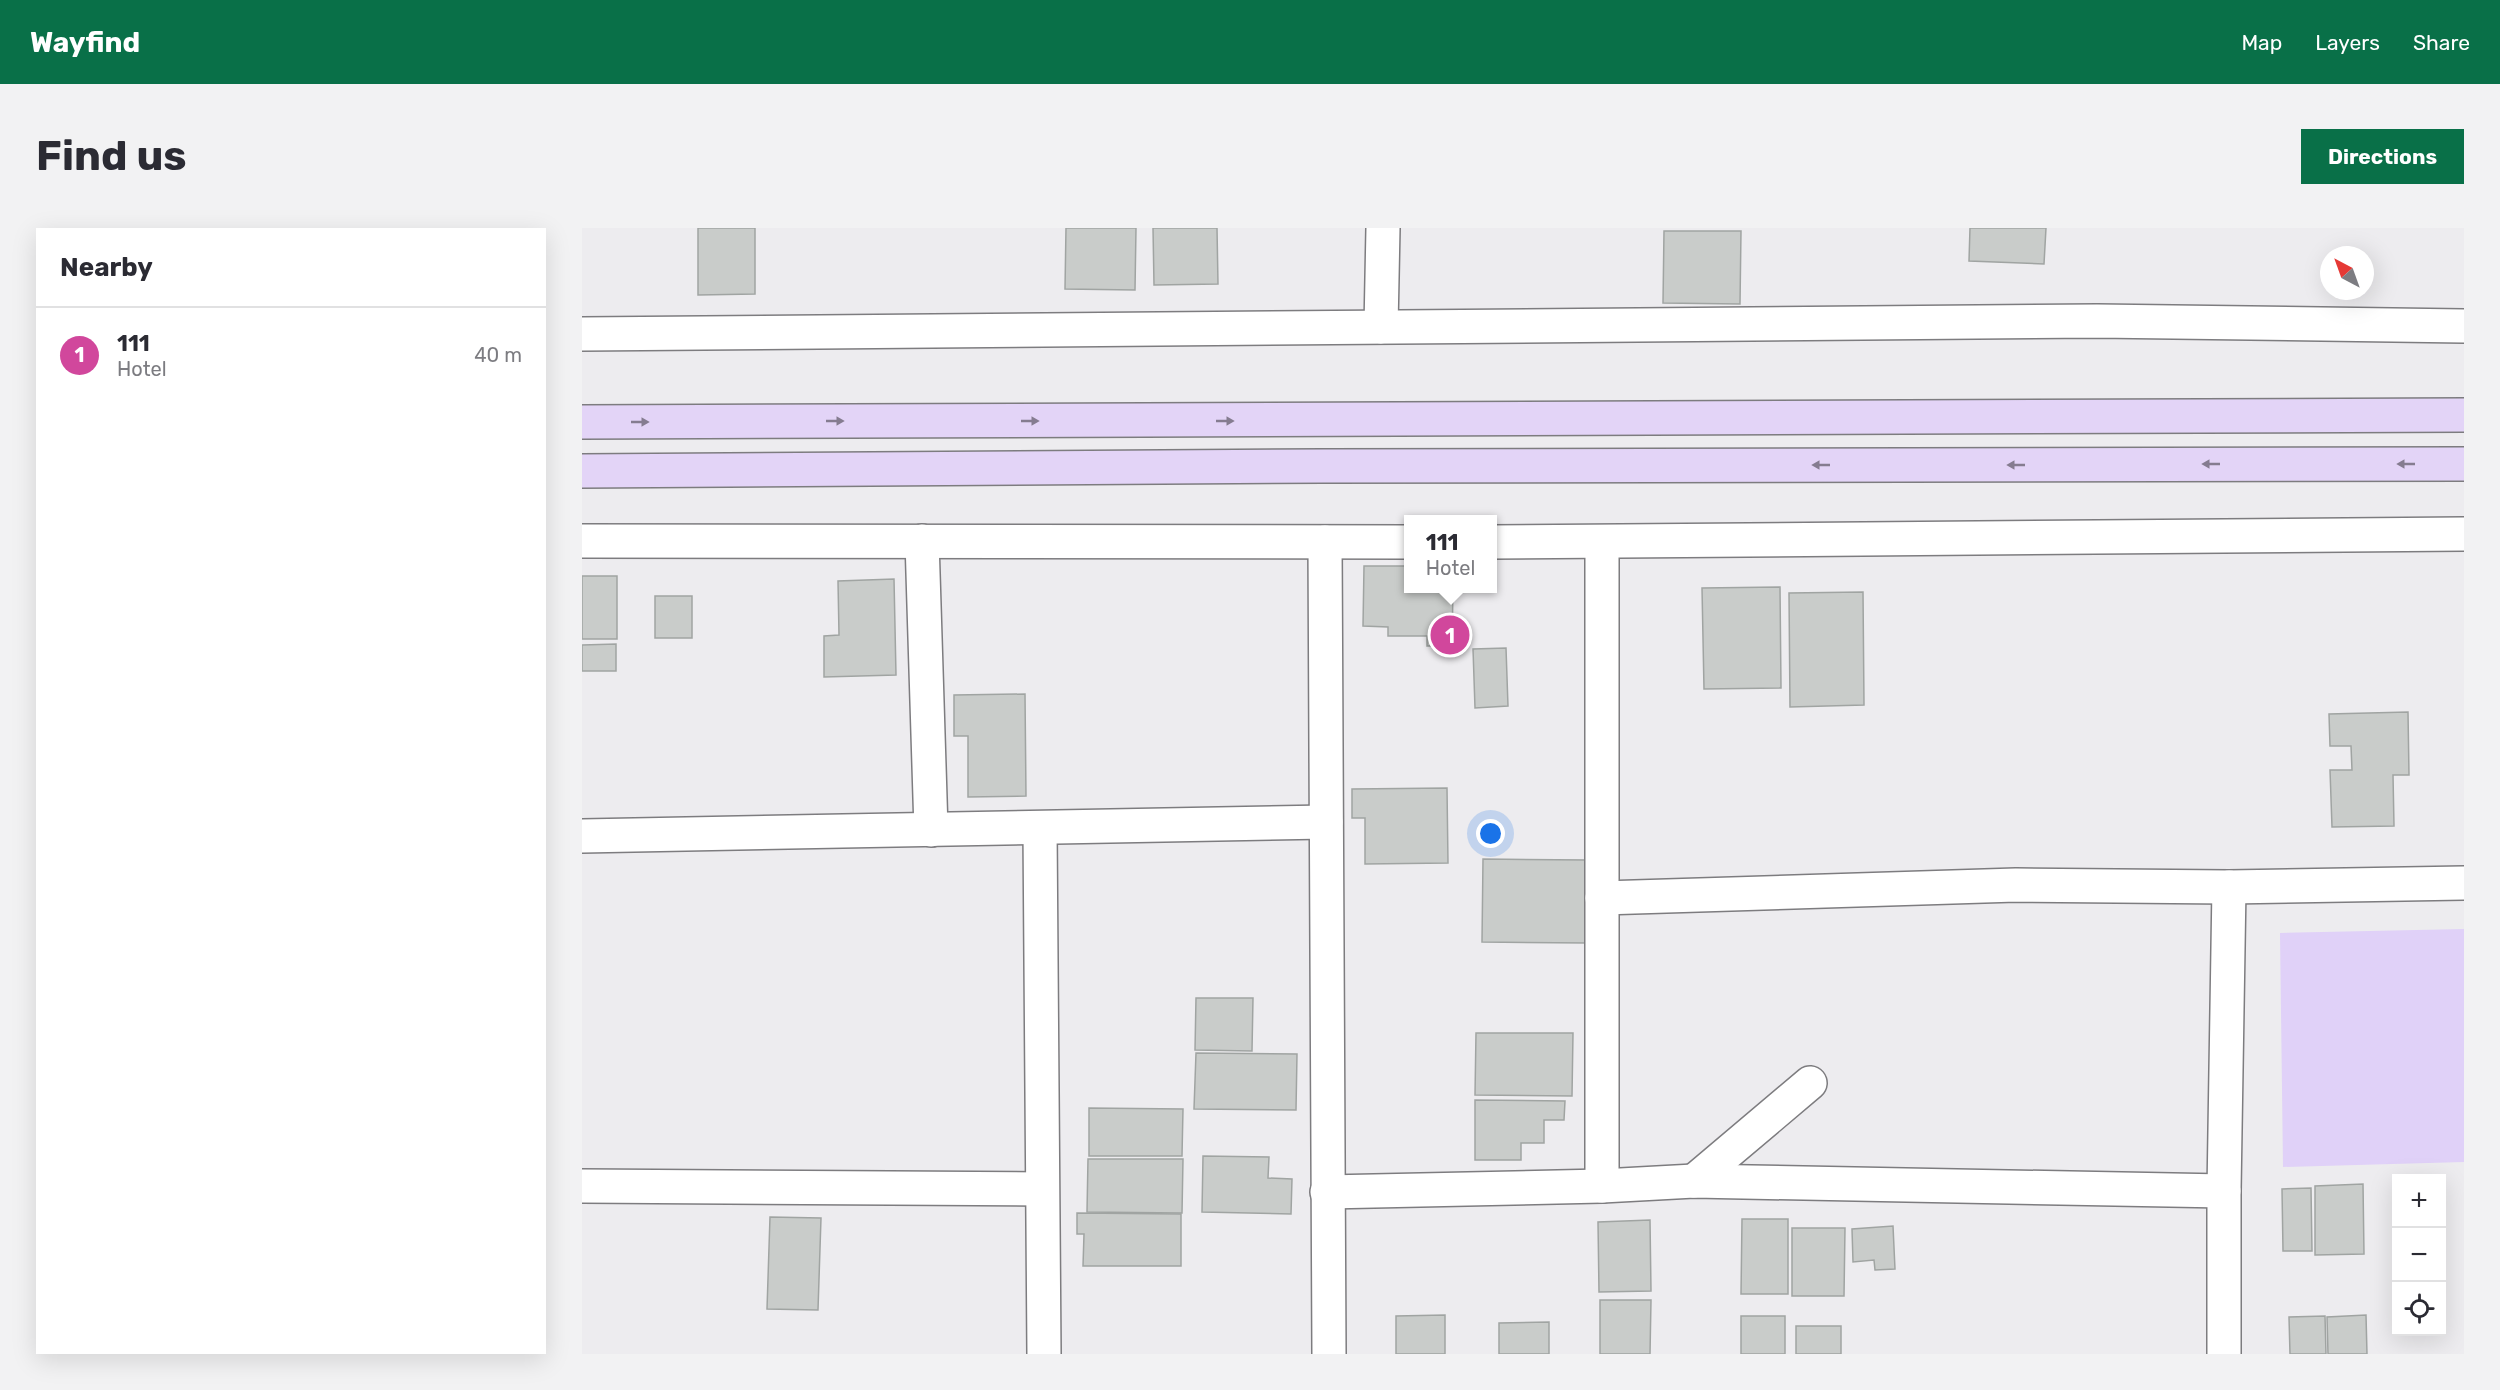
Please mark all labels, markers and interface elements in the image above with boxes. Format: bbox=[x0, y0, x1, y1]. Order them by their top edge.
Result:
text: Wayfind bbox=[30, 26, 140, 59]
text: Map bbox=[2241, 30, 2282, 55]
text: Layers bbox=[2315, 30, 2380, 55]
text: Share bbox=[2413, 30, 2470, 55]
button: Directions bbox=[2301, 129, 2464, 184]
text: Find us bbox=[36, 131, 187, 181]
north arrow bbox=[2320, 246, 2374, 300]
text: Nearby bbox=[60, 252, 153, 283]
text: 111 bbox=[117, 330, 150, 357]
text: 1 bbox=[75, 343, 84, 367]
text: 40 m bbox=[474, 343, 522, 367]
text: Hotel bbox=[117, 357, 167, 381]
one-way arrow bbox=[826, 416, 845, 426]
one-way arrow bbox=[1021, 416, 1040, 426]
one-way arrow bbox=[1216, 416, 1235, 426]
one-way arrow bbox=[631, 417, 650, 427]
one-way arrow bbox=[2201, 459, 2220, 469]
one-way arrow bbox=[2396, 459, 2415, 469]
one-way arrow bbox=[1811, 460, 1830, 470]
one-way arrow bbox=[2006, 460, 2025, 470]
popup bbox=[1404, 515, 1497, 593]
text: 111 bbox=[1426, 529, 1459, 556]
text: Hotel bbox=[1426, 556, 1475, 580]
pin: 1 bbox=[1430, 612, 1470, 658]
your location bbox=[1476, 819, 1505, 848]
map controls bbox=[2392, 1174, 2446, 1336]
button: + bbox=[2392, 1174, 2446, 1228]
button: − bbox=[2392, 1228, 2446, 1282]
button: locate bbox=[2392, 1282, 2446, 1336]

